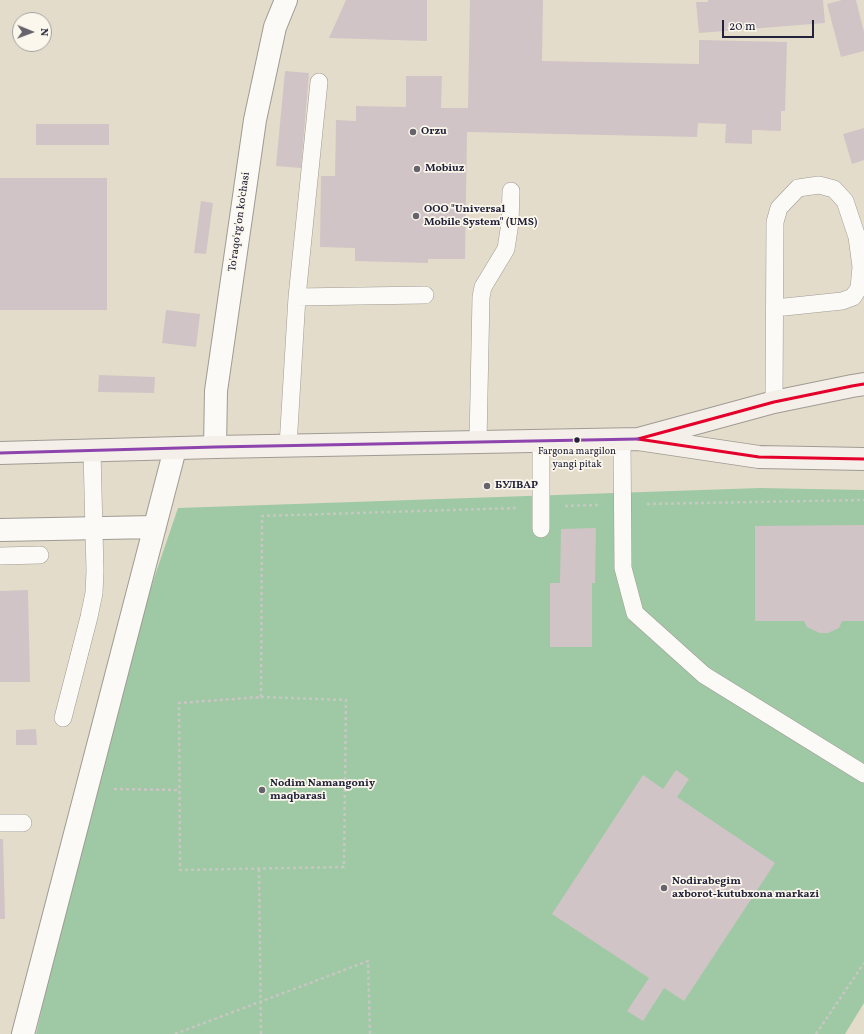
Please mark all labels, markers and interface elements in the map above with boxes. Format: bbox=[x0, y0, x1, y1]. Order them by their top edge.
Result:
north arrow bbox=[12, 12, 52, 52]
scale bar bbox=[724, 12, 816, 38]
text: 20 m bbox=[729, 19, 756, 35]
text: N bbox=[36, 28, 51, 36]
place label: Orzu bbox=[421, 125, 447, 139]
marker: Orzu bbox=[408, 127, 418, 137]
place label: Mobiuz bbox=[425, 162, 464, 176]
marker: Mobiuz bbox=[412, 164, 422, 174]
street label: To'raqo'rg'on ko'chasi bbox=[226, 171, 254, 273]
place label: ООО "Universal Mobile System" (UMS) bbox=[424, 203, 537, 229]
marker: ООО "Universal Mobile System" (UMS) bbox=[411, 211, 421, 221]
marker: Fargona margilon yangi pitak bbox=[572, 435, 582, 445]
place label: Fargona margilon yangi pitak bbox=[538, 446, 616, 470]
place label: БУЛВАР bbox=[495, 479, 538, 493]
marker: БУЛВАР bbox=[482, 481, 492, 491]
place label: Nodim Namangoniy maqbarasi bbox=[270, 777, 375, 803]
marker: Nodim Namangoniy maqbarasi bbox=[257, 785, 267, 795]
place label: Nodirabegim axborot-kutubxona markazi bbox=[672, 875, 819, 901]
marker: Nodirabegim axborot-kutubxona markazi bbox=[659, 883, 669, 893]

